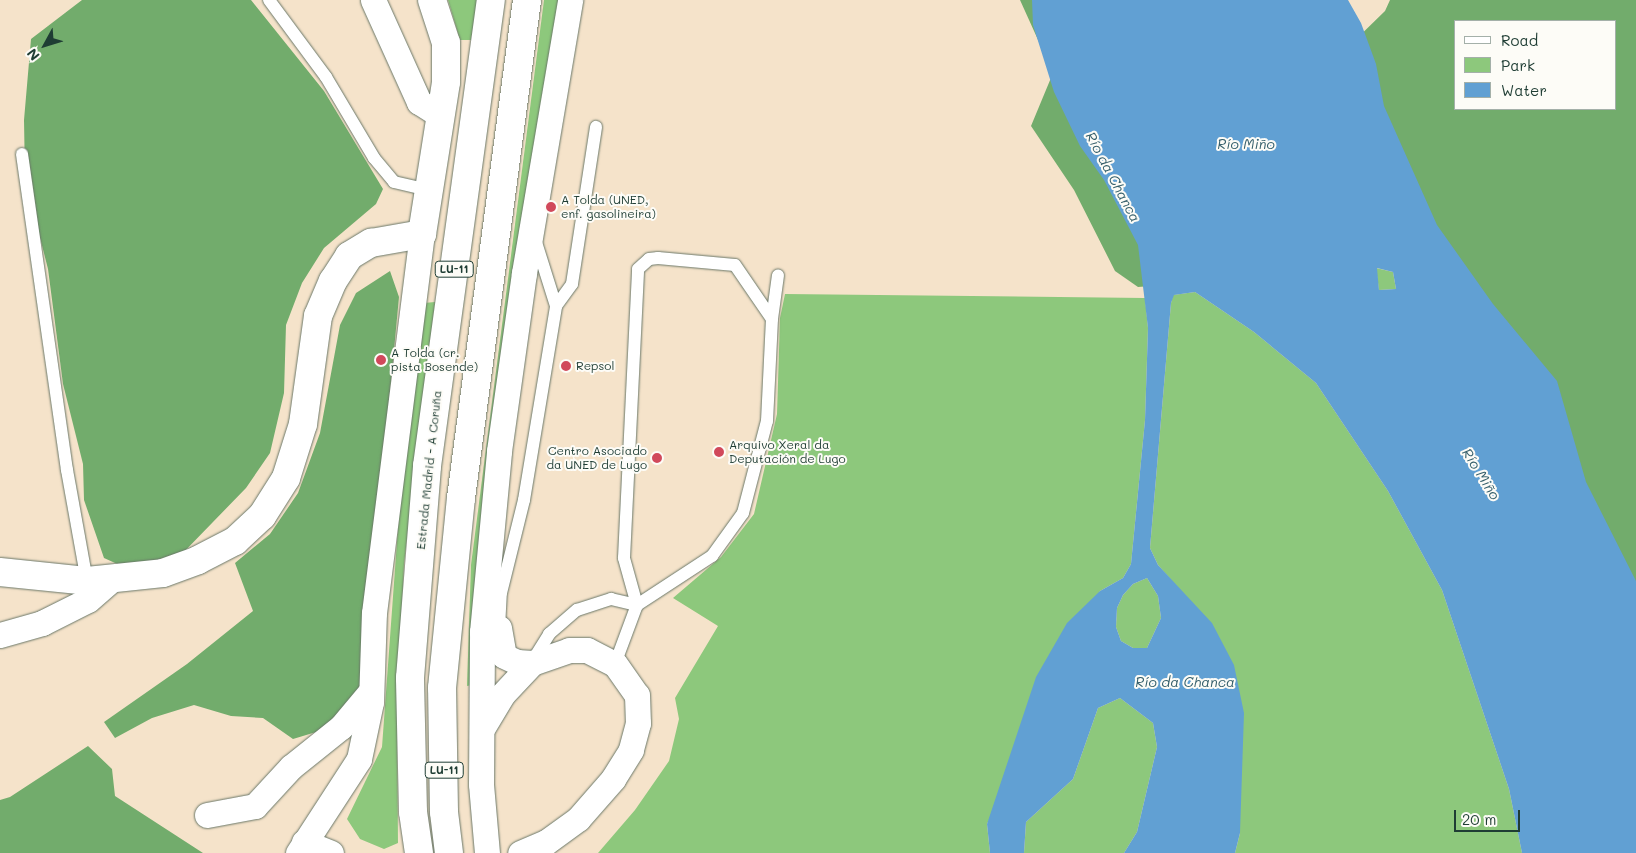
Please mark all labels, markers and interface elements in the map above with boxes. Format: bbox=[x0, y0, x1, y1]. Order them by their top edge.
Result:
north arrow bbox=[20, 20, 70, 70]
legend bbox=[1454, 20, 1616, 110]
text: Road bbox=[1501, 30, 1538, 50]
text: N bbox=[22, 45, 44, 65]
text: Park bbox=[1501, 55, 1535, 75]
text: Water bbox=[1501, 80, 1547, 100]
water label: Río da Chanca bbox=[1082, 129, 1144, 225]
water label: Río Miño bbox=[1217, 136, 1275, 152]
place label: A Tolda (UNED, enf. gasolineira) bbox=[561, 193, 656, 221]
marker: A Tolda (UNED, enf. gasolineira) bbox=[545, 201, 557, 213]
road number: LU-11 bbox=[434, 260, 474, 278]
place label: A Tolda (cr. pista Bosende) bbox=[391, 346, 478, 374]
marker: A Tolda (cr. pista Bosende) bbox=[375, 354, 387, 366]
place label: Repsol bbox=[576, 359, 614, 373]
marker: Repsol bbox=[560, 360, 572, 372]
street label: Estrada Madrid - A Coruña bbox=[413, 390, 445, 550]
place label: Arquivo Xeral da Deputación de Lugo bbox=[729, 438, 846, 466]
place label: Centro Asociado da UNED de Lugo bbox=[546, 444, 647, 472]
water label: Río Miño bbox=[1459, 445, 1503, 503]
marker: Arquivo Xeral da Deputación de Lugo bbox=[713, 446, 725, 458]
marker: Centro Asociado da UNED de Lugo bbox=[651, 452, 663, 464]
water label: Río da Chanca bbox=[1135, 674, 1235, 690]
road number: LU-11 bbox=[424, 762, 464, 778]
scale bar bbox=[1456, 800, 1522, 832]
text: 20 m bbox=[1462, 809, 1496, 829]

